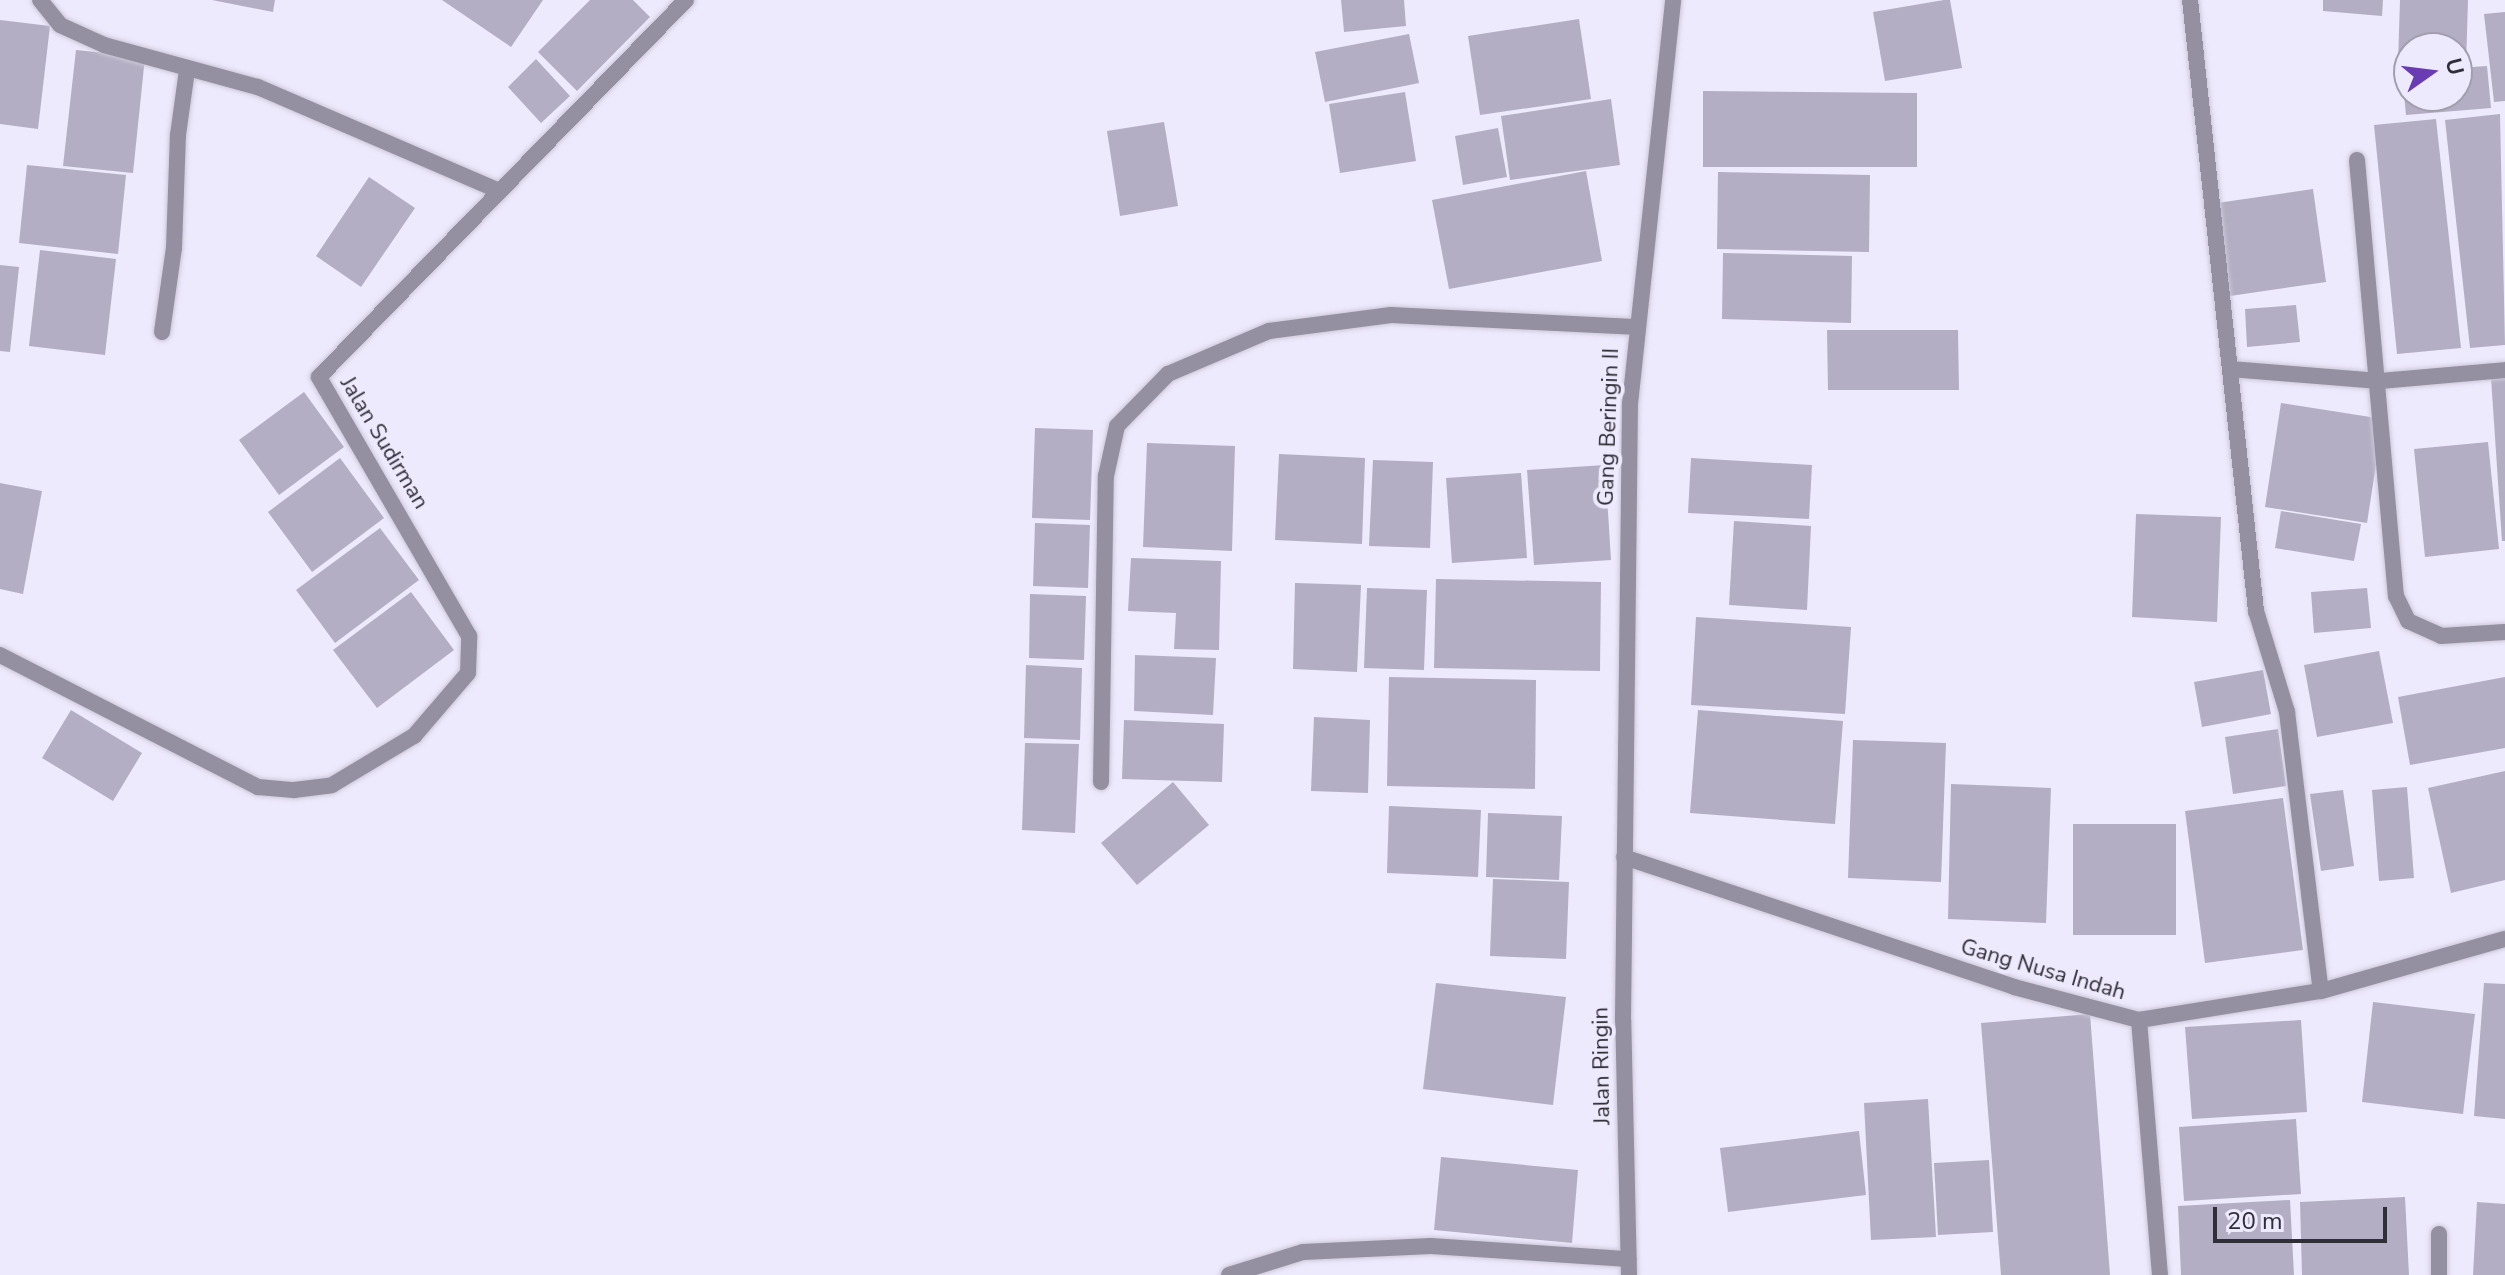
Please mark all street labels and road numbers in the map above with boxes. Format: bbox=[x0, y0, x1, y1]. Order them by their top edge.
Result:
street label: Gang Beringin II bbox=[1593, 348, 1625, 506]
street label: Jalan Sudirman bbox=[334, 372, 434, 514]
street label: Gang Nusa Indah bbox=[1958, 934, 2128, 1006]
street label: Jalan Ringin bbox=[1588, 1007, 1616, 1125]

